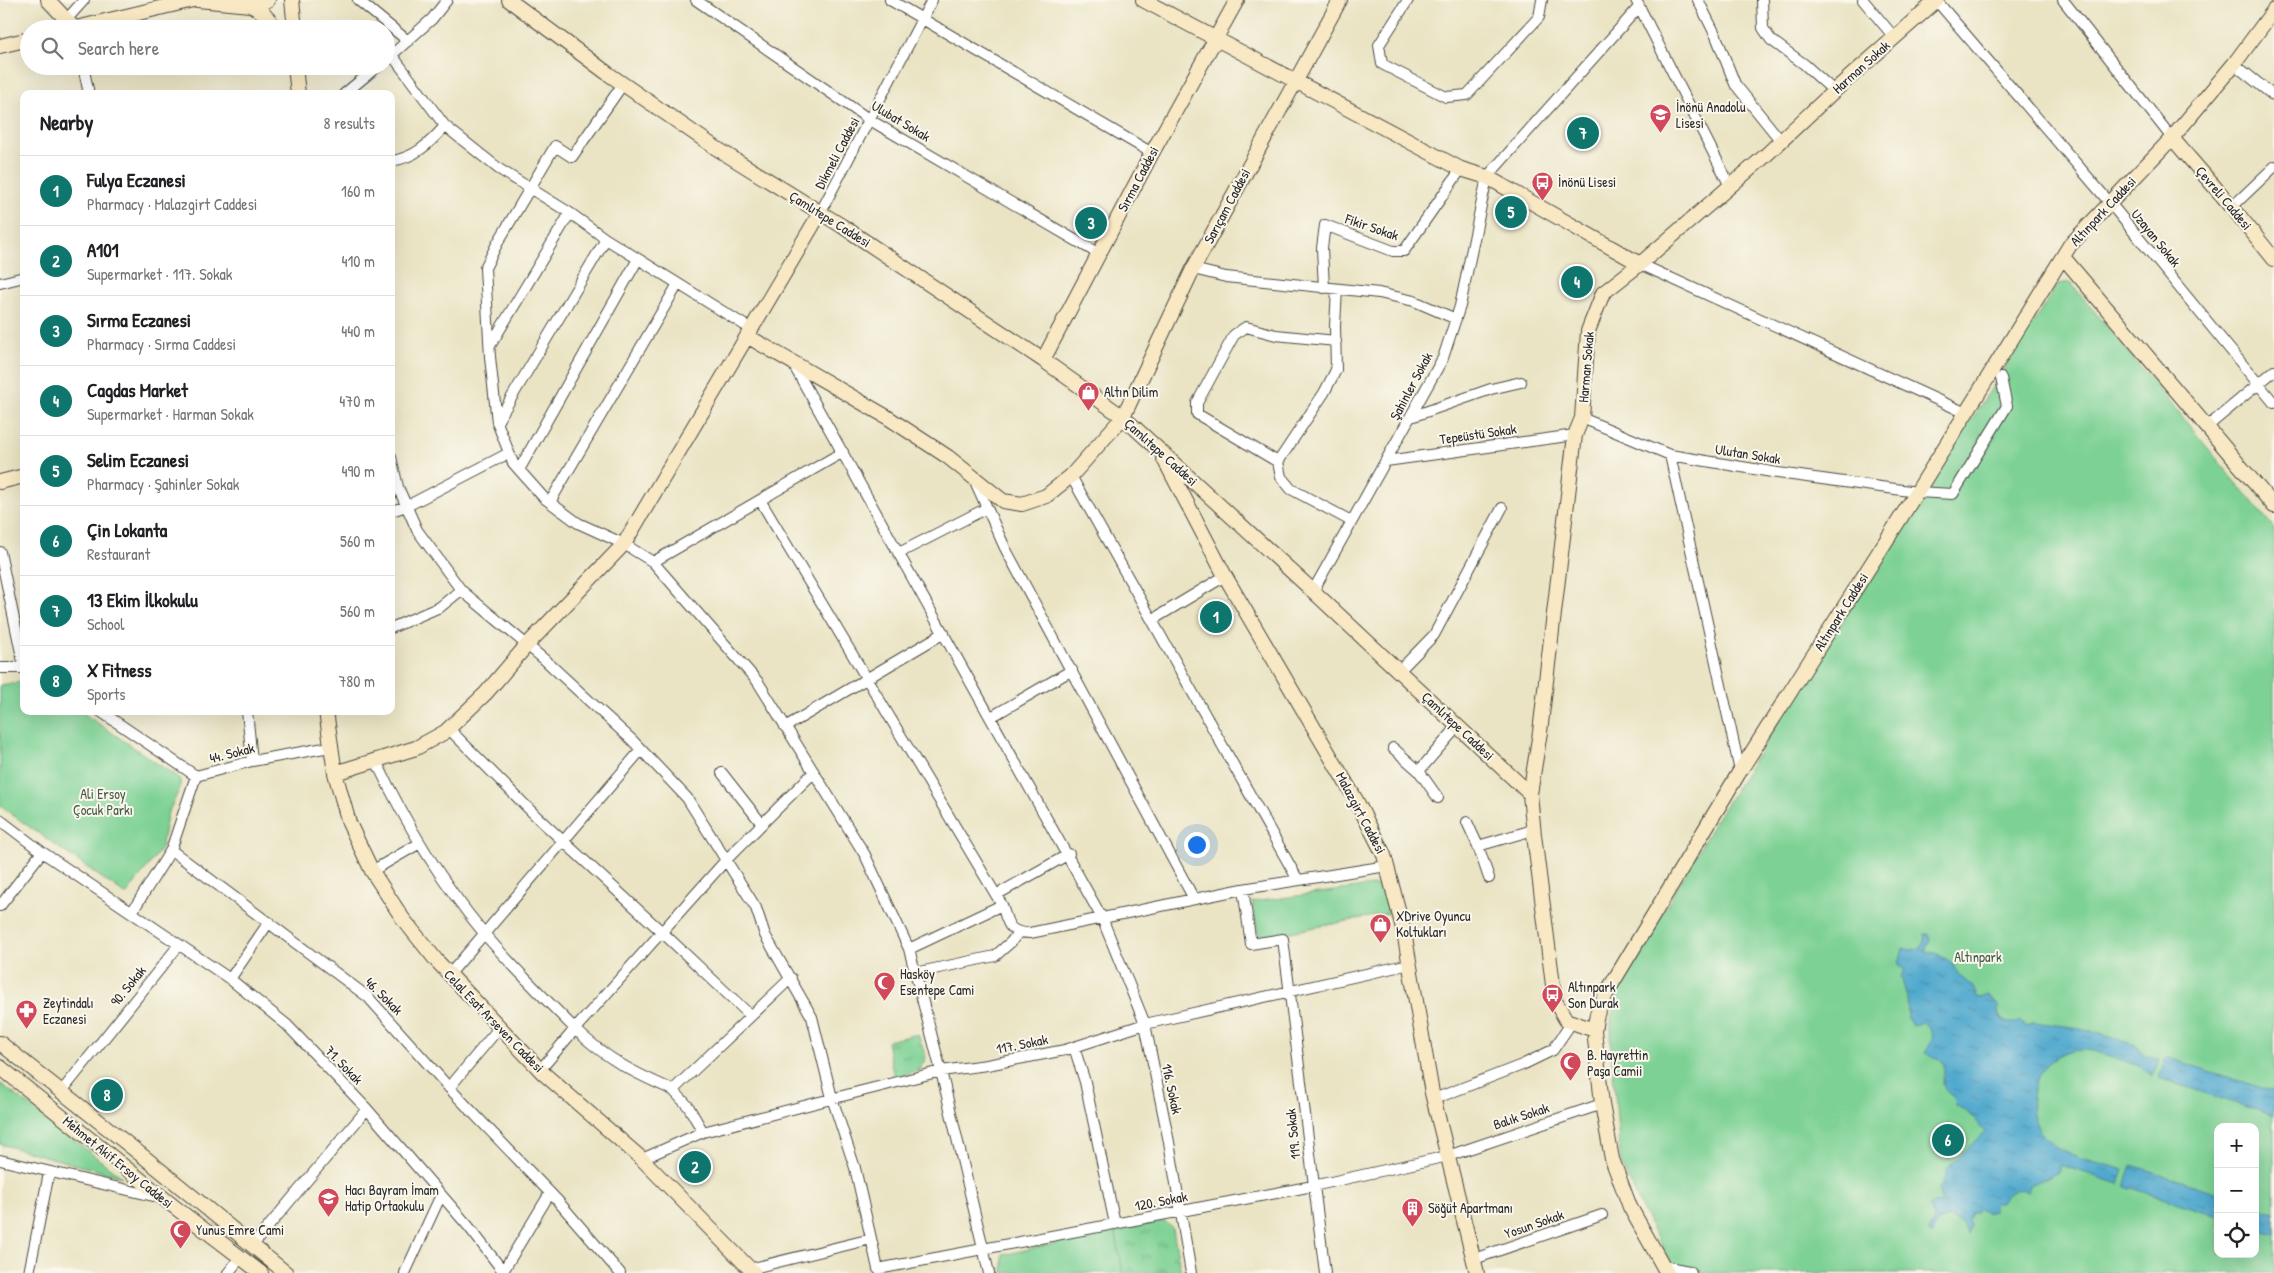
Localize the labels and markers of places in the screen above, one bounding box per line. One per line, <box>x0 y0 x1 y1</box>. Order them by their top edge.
place label: İnönü Anadolu Lisesi <box>1676 97 1746 132</box>
school or university icon: İnönü Anadolu Lisesi <box>1648 103 1672 134</box>
pin: 7 <box>1567 114 1599 152</box>
bus stop icon: İnönü Lisesi <box>1530 170 1554 201</box>
place label: İnönü Lisesi <box>1558 172 1616 191</box>
pin: 5 <box>1495 193 1527 231</box>
pin: 3 <box>1075 204 1107 242</box>
pin: 4 <box>1561 263 1593 301</box>
shop icon: Altın Dilim <box>1076 380 1100 411</box>
place label: Altın Dilim <box>1104 382 1158 401</box>
pin: 1 <box>1200 598 1232 636</box>
place label: XDrive Oyuncu Koltukları <box>1396 906 1471 941</box>
shop icon: XDrive Oyuncu Koltukları <box>1368 912 1392 943</box>
place label: Hasköy Esentepe Cami <box>900 964 974 1000</box>
mosque icon: Hasköy Esentepe Cami <box>872 970 896 1001</box>
place label: Altınpark Son Durak <box>1568 977 1619 1012</box>
bus stop icon: Altınpark Son Durak <box>1540 983 1564 1014</box>
place label: Zeytindalı Eczanesi <box>43 993 94 1028</box>
pharmacy icon: Zeytindalı Eczanesi <box>15 999 39 1030</box>
place label: B. Hayrettin Paşa Camii <box>1587 1045 1648 1080</box>
mosque icon: B. Hayrettin Paşa Camii <box>1559 1051 1583 1082</box>
pin: 8 <box>91 1076 123 1114</box>
pin: 6 <box>1932 1121 1964 1159</box>
pin: 2 <box>679 1148 711 1186</box>
place label: Hacı Bayram İmam Hatip Ortaokulu <box>345 1180 439 1216</box>
school or university icon: Hacı Bayram İmam Hatip Ortaokulu <box>317 1186 341 1217</box>
building icon: Söğüt Apartmanı <box>1400 1196 1424 1227</box>
place label: Söğüt Apartmanı <box>1428 1198 1513 1218</box>
mosque icon: Yunus Emre Cami <box>168 1218 192 1249</box>
place label: Yunus Emre Cami <box>196 1220 284 1239</box>

